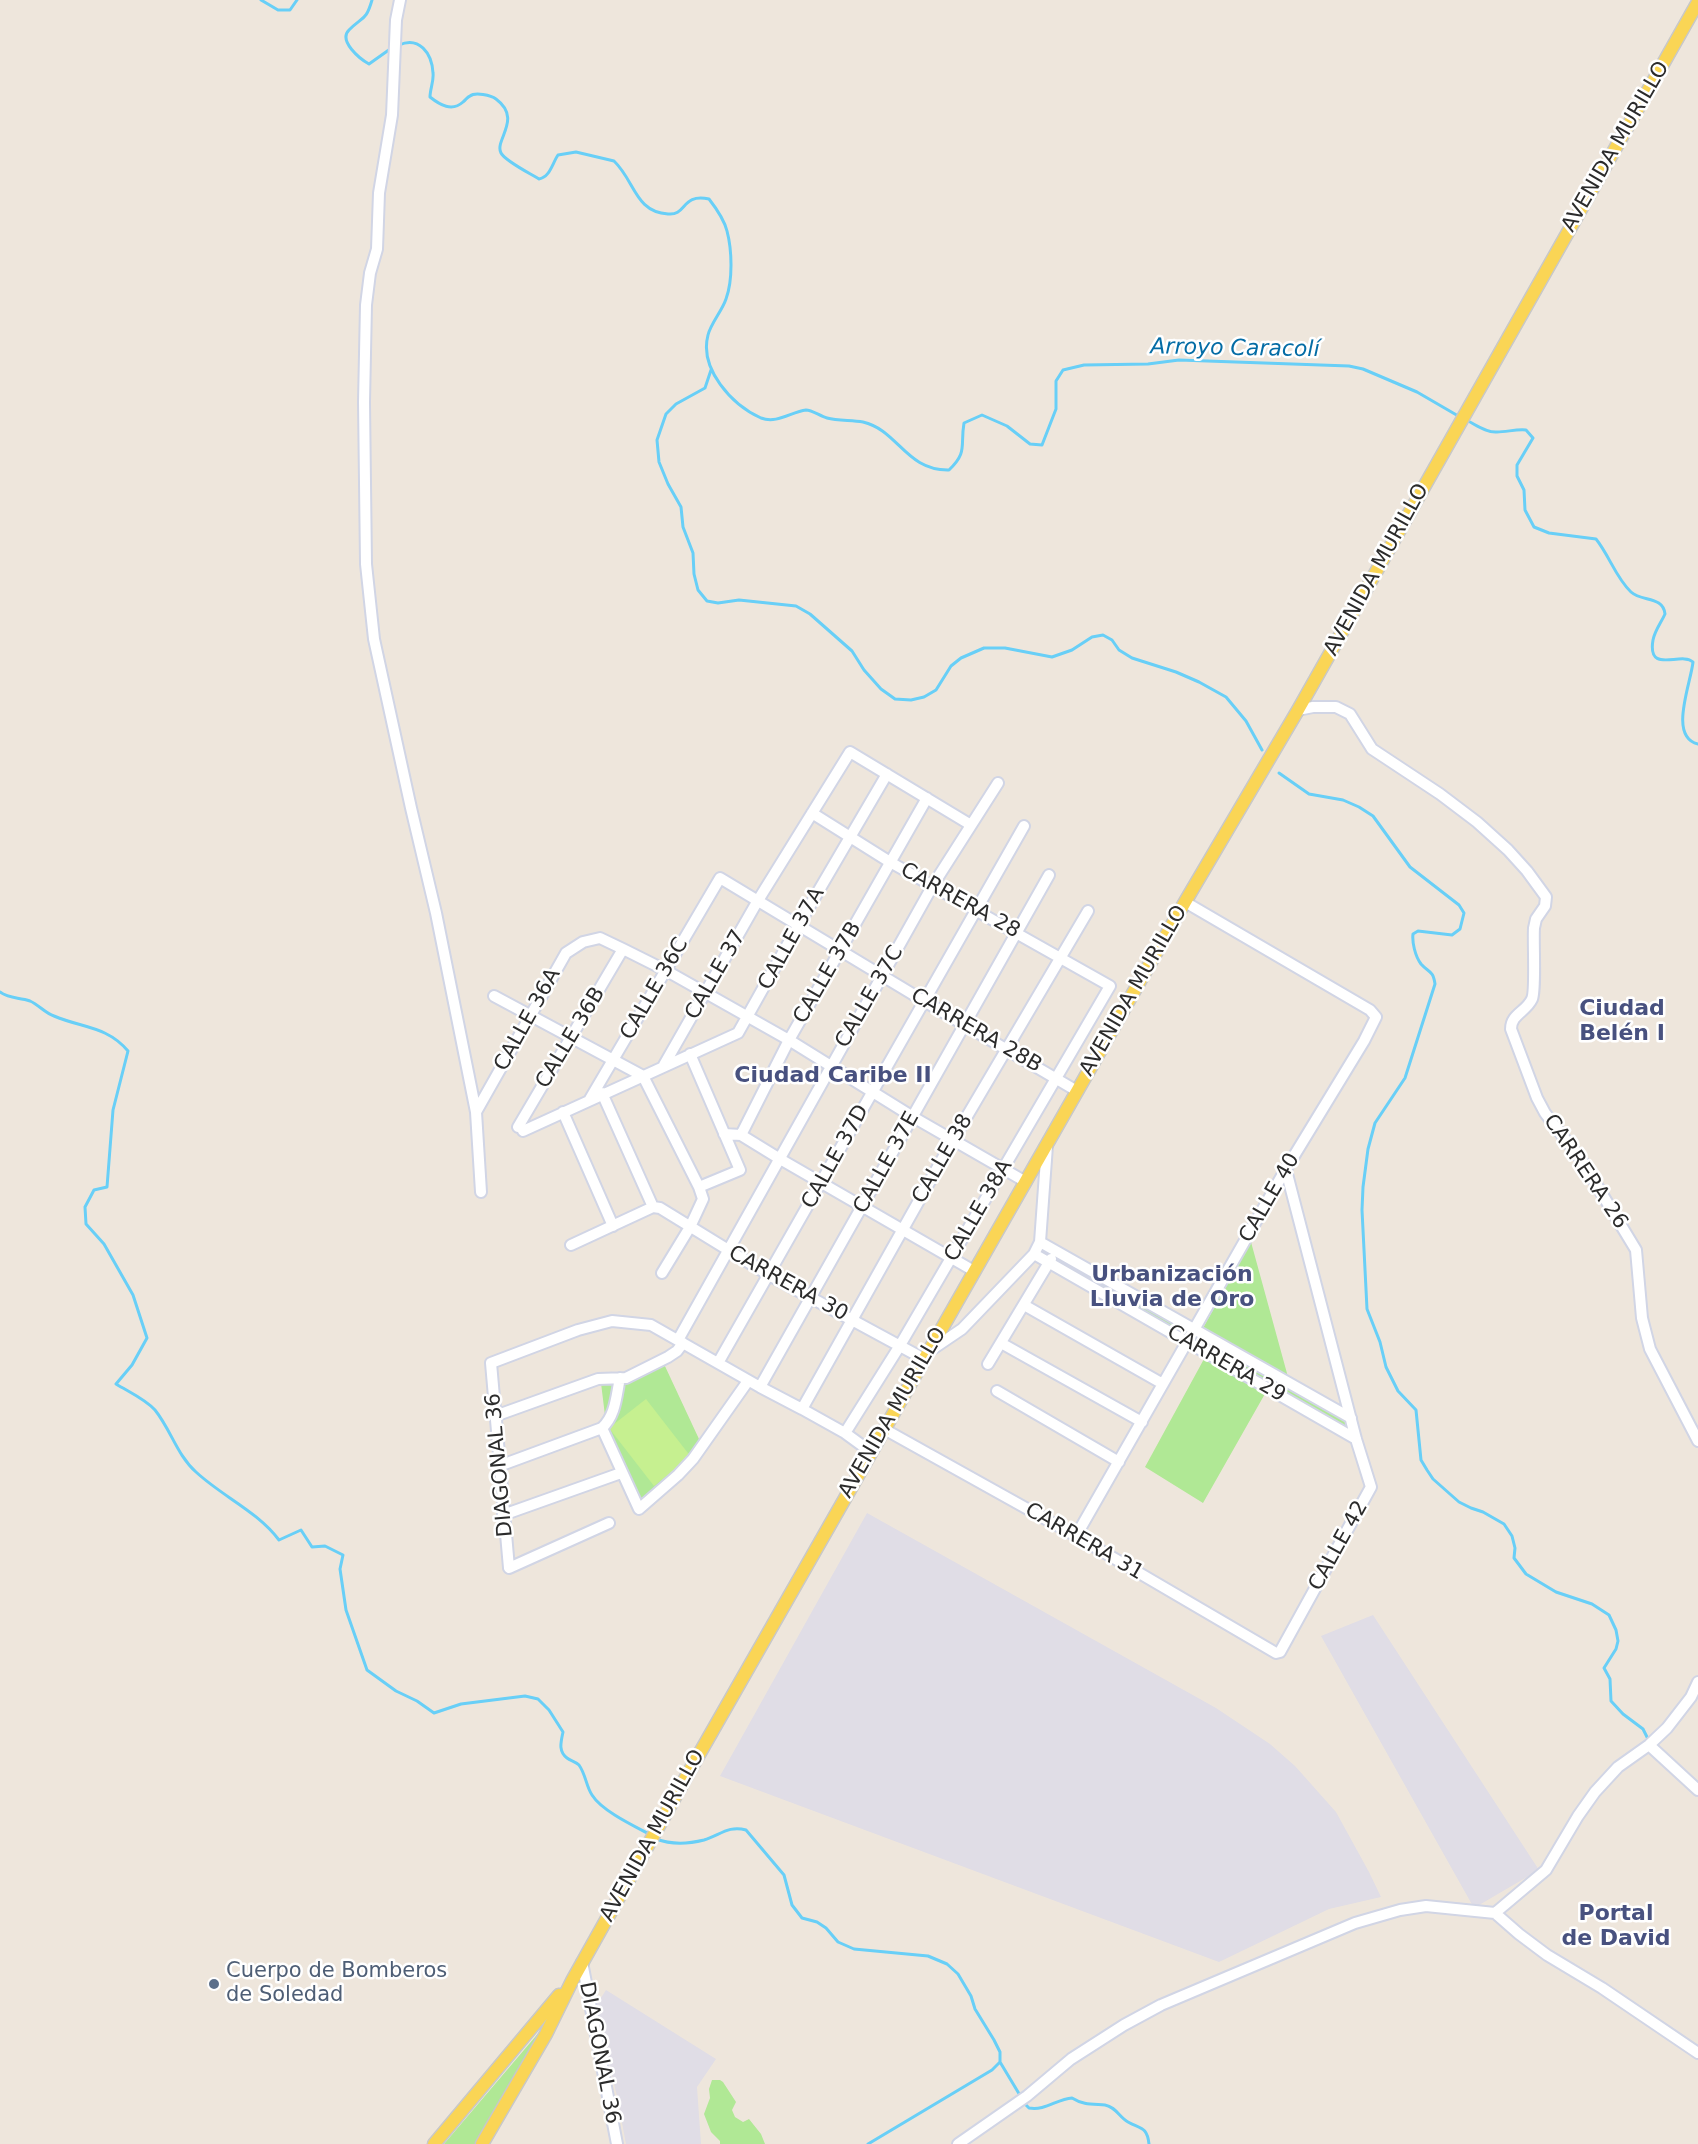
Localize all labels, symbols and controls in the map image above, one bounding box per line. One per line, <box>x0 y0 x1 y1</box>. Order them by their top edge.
street label: AVENIDA MURILLO <box>1557 57 1675 237</box>
water label: Arroyo Caracolí <box>1150 334 1320 364</box>
street label: AVENIDA MURILLO <box>1319 480 1435 660</box>
street label: CARRERA 28 <box>896 858 1024 944</box>
street label: CALLE 37A <box>753 883 831 995</box>
street label: AVENIDA MURILLO <box>1075 901 1193 1081</box>
street label: CALLE 37B <box>789 918 867 1028</box>
street label: CALLE 37 <box>680 926 752 1024</box>
street label: CALLE 36C <box>616 933 694 1045</box>
street label: CALLE 37C <box>831 941 909 1053</box>
street label: CALLE 36A <box>489 964 567 1076</box>
street label: CALLE 36B <box>531 983 611 1093</box>
street label: CARRERA 28B <box>906 983 1046 1079</box>
district label: Ciudad Belén I <box>1579 996 1665 1048</box>
district label: Ciudad Caribe II <box>734 1063 932 1089</box>
street label: CALLE 37D <box>797 1100 875 1214</box>
street label: CALLE 37E <box>849 1108 925 1218</box>
street label: CALLE 38 <box>907 1110 979 1208</box>
street label: CARRERA 26 <box>1537 1110 1633 1234</box>
street label: CALLE 40 <box>1234 1149 1306 1247</box>
street label: CALLE 38A <box>940 1156 1018 1266</box>
street label: CARRERA 30 <box>724 1241 852 1327</box>
district label: Urbanización Lluvia de Oro <box>1090 1262 1254 1314</box>
street label: CARRERA 29 <box>1162 1320 1290 1408</box>
street label: AVENIDA MURILLO <box>834 1323 952 1503</box>
street label: DIAGONAL 36 <box>481 1392 519 1538</box>
street label: CALLE 42 <box>1304 1497 1374 1595</box>
street label: CARRERA 31 <box>1020 1498 1148 1586</box>
street label: AVENIDA MURILLO <box>595 1746 711 1926</box>
district label: Portal de David <box>1561 1901 1671 1952</box>
place label: Cuerpo de Bomberos de Soledad <box>226 1959 447 2009</box>
marker: Cuerpo de Bomberos de Soledad <box>207 1977 221 1991</box>
street label: DIAGONAL 36 <box>573 1980 625 2126</box>

